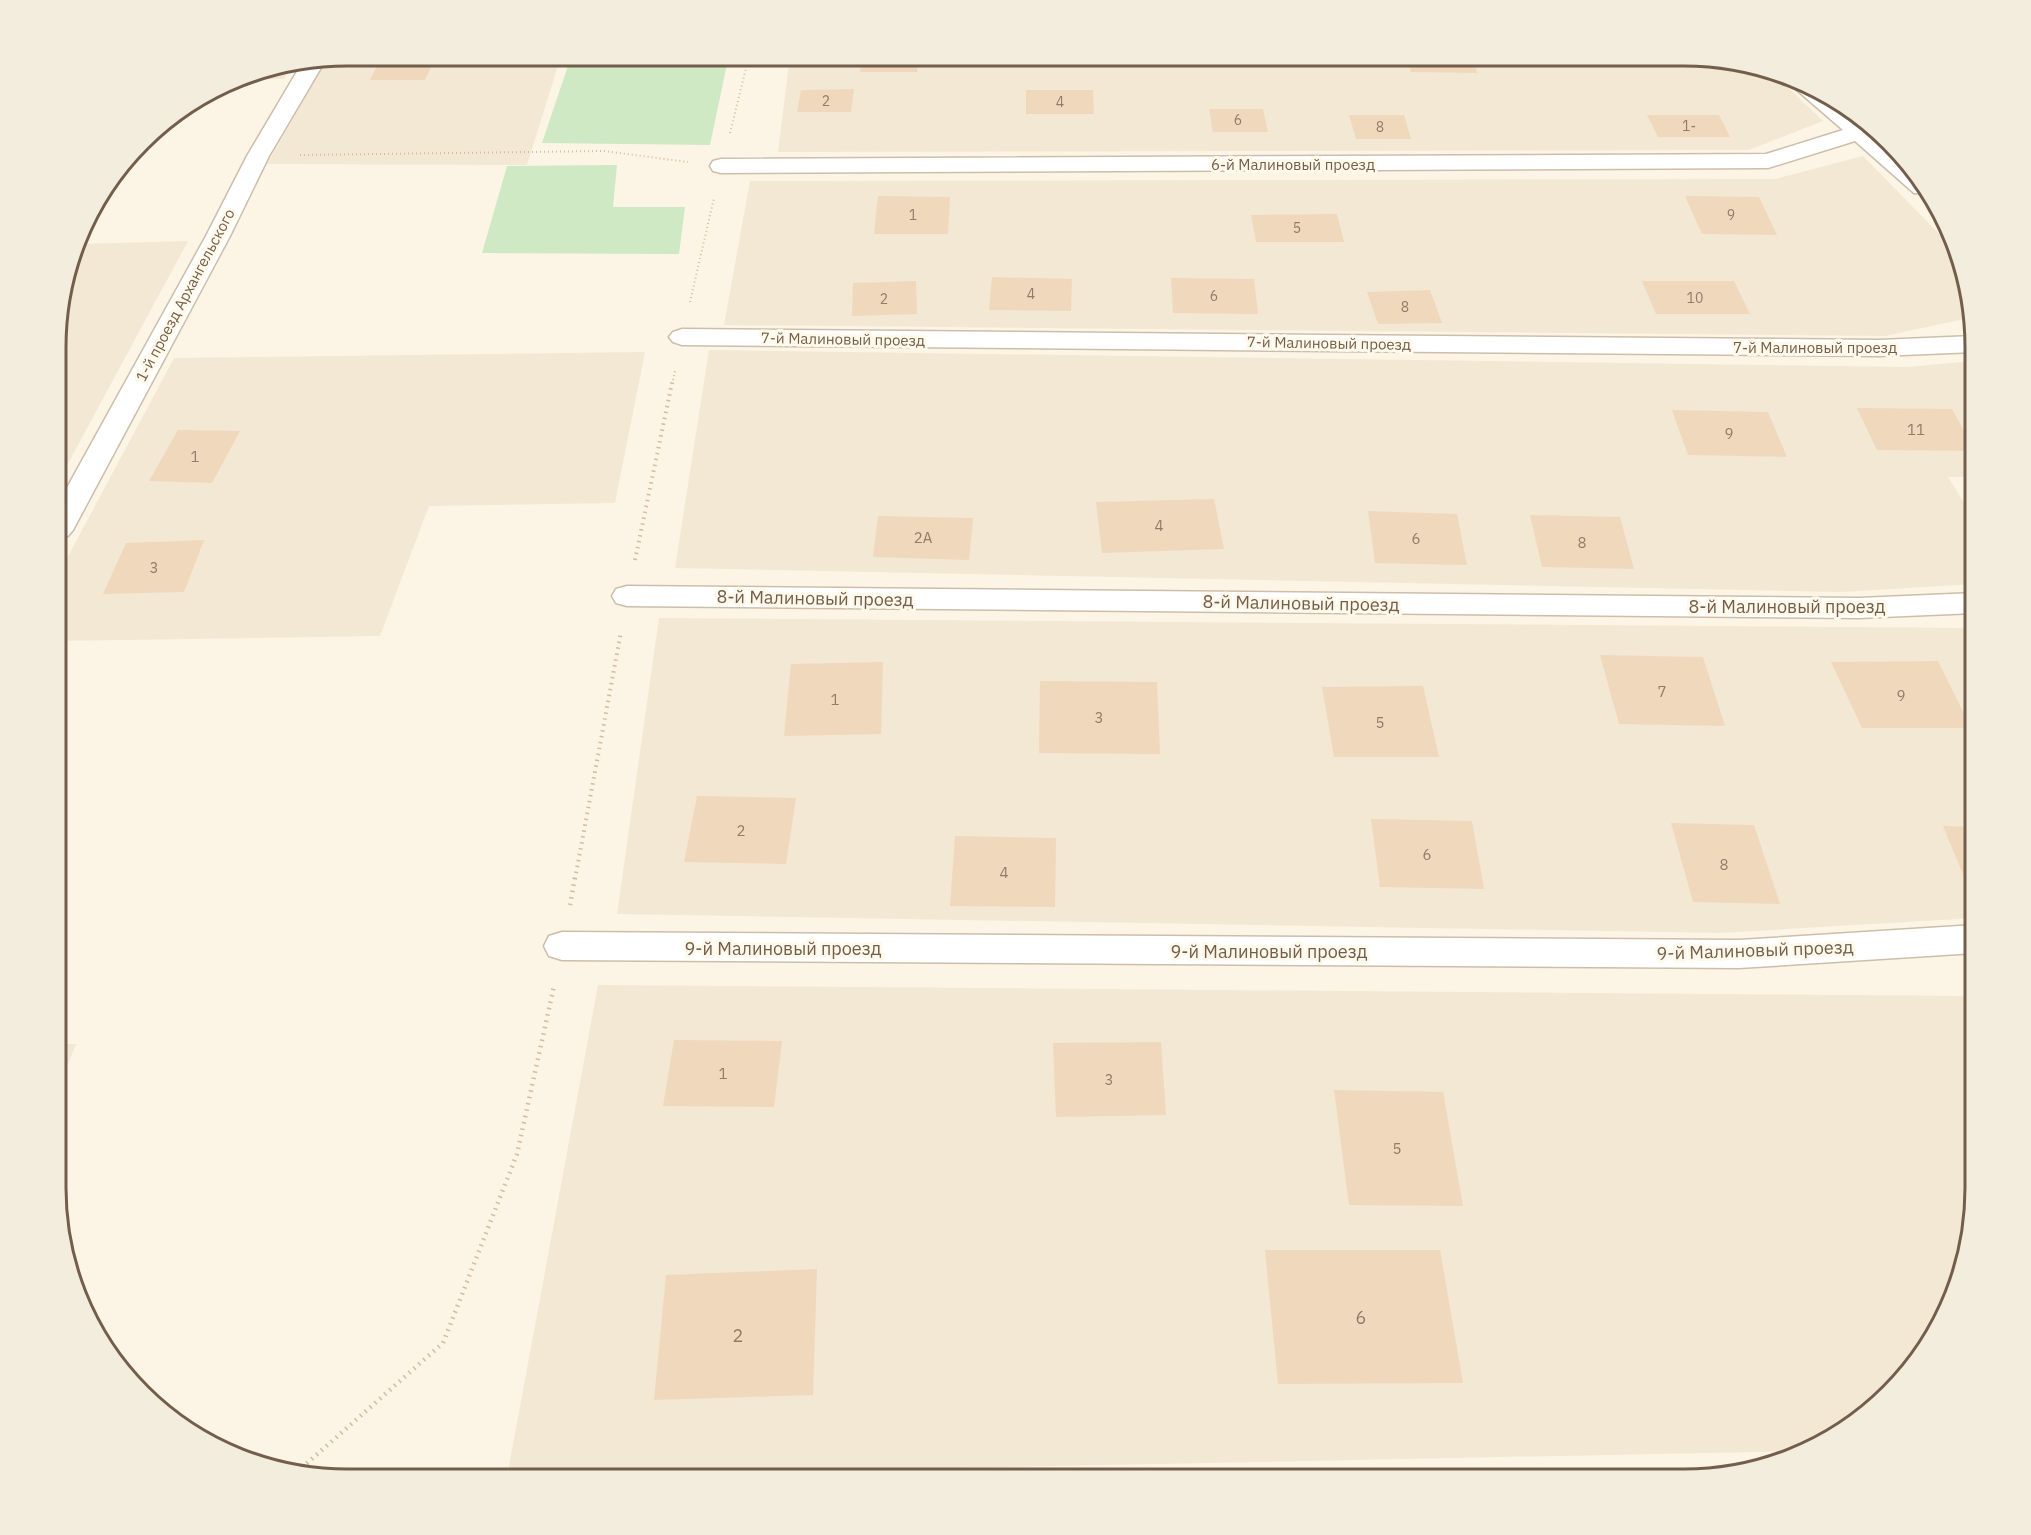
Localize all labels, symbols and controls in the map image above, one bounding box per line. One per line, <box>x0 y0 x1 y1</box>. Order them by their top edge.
house number: 2 <box>822 92 830 110</box>
house number: 4 <box>1056 93 1064 111</box>
house number: 6 <box>1234 111 1242 129</box>
house number: 1- <box>1682 117 1696 135</box>
house number: 8 <box>1376 118 1384 136</box>
street label: 6-й Малиновый проезд <box>1211 155 1375 174</box>
street label: 1-й проезд Архангельского <box>131 205 239 385</box>
house number: 1 <box>909 206 917 224</box>
house number: 9 <box>1727 206 1735 224</box>
house number: 5 <box>1293 219 1301 237</box>
house number: 4 <box>1027 285 1035 303</box>
house number: 6 <box>1210 287 1218 305</box>
house number: 10 <box>1687 289 1703 307</box>
house number: 2 <box>880 290 888 308</box>
house number: 8 <box>1401 298 1409 316</box>
street label: 7-й Малиновый проезд <box>761 328 925 350</box>
street label: 7-й Малиновый проезд <box>1247 332 1411 354</box>
street label: 7-й Малиновый проезд <box>1733 338 1897 357</box>
house number: 11 <box>1907 420 1925 439</box>
house number: 9 <box>1724 424 1734 443</box>
house number: 1 <box>190 447 200 466</box>
house number: 4 <box>1154 516 1164 535</box>
house number: 2А <box>914 528 933 547</box>
house number: 6 <box>1411 529 1421 548</box>
house number: 8 <box>1577 533 1587 552</box>
house number: 3 <box>149 558 159 577</box>
street label: 8-й Малиновый проезд <box>716 585 914 611</box>
street label: 8-й Малиновый проезд <box>1202 590 1400 616</box>
street label: 8-й Малиновый проезд <box>1688 595 1886 618</box>
house number: 7 <box>1657 682 1667 701</box>
house number: 9 <box>1896 686 1906 705</box>
house number: 1 <box>830 690 840 709</box>
house number: 3 <box>1094 708 1104 727</box>
house number: 5 <box>1375 713 1385 732</box>
house number: 2 <box>736 821 746 840</box>
house number: 6 <box>1422 845 1432 864</box>
house number: 8 <box>1719 855 1729 874</box>
house number: 4 <box>999 863 1009 882</box>
street label: 9-й Малиновый проезд <box>1656 935 1854 965</box>
street label: 9-й Малиновый проезд <box>684 937 882 960</box>
street label: 9-й Малиновый проезд <box>1170 940 1368 963</box>
house number: 1 <box>718 1064 728 1083</box>
house number: 3 <box>1104 1070 1114 1089</box>
house number: 5 <box>1392 1139 1402 1158</box>
house number: 6 <box>1356 1306 1366 1329</box>
house number: 2 <box>733 1324 743 1347</box>

